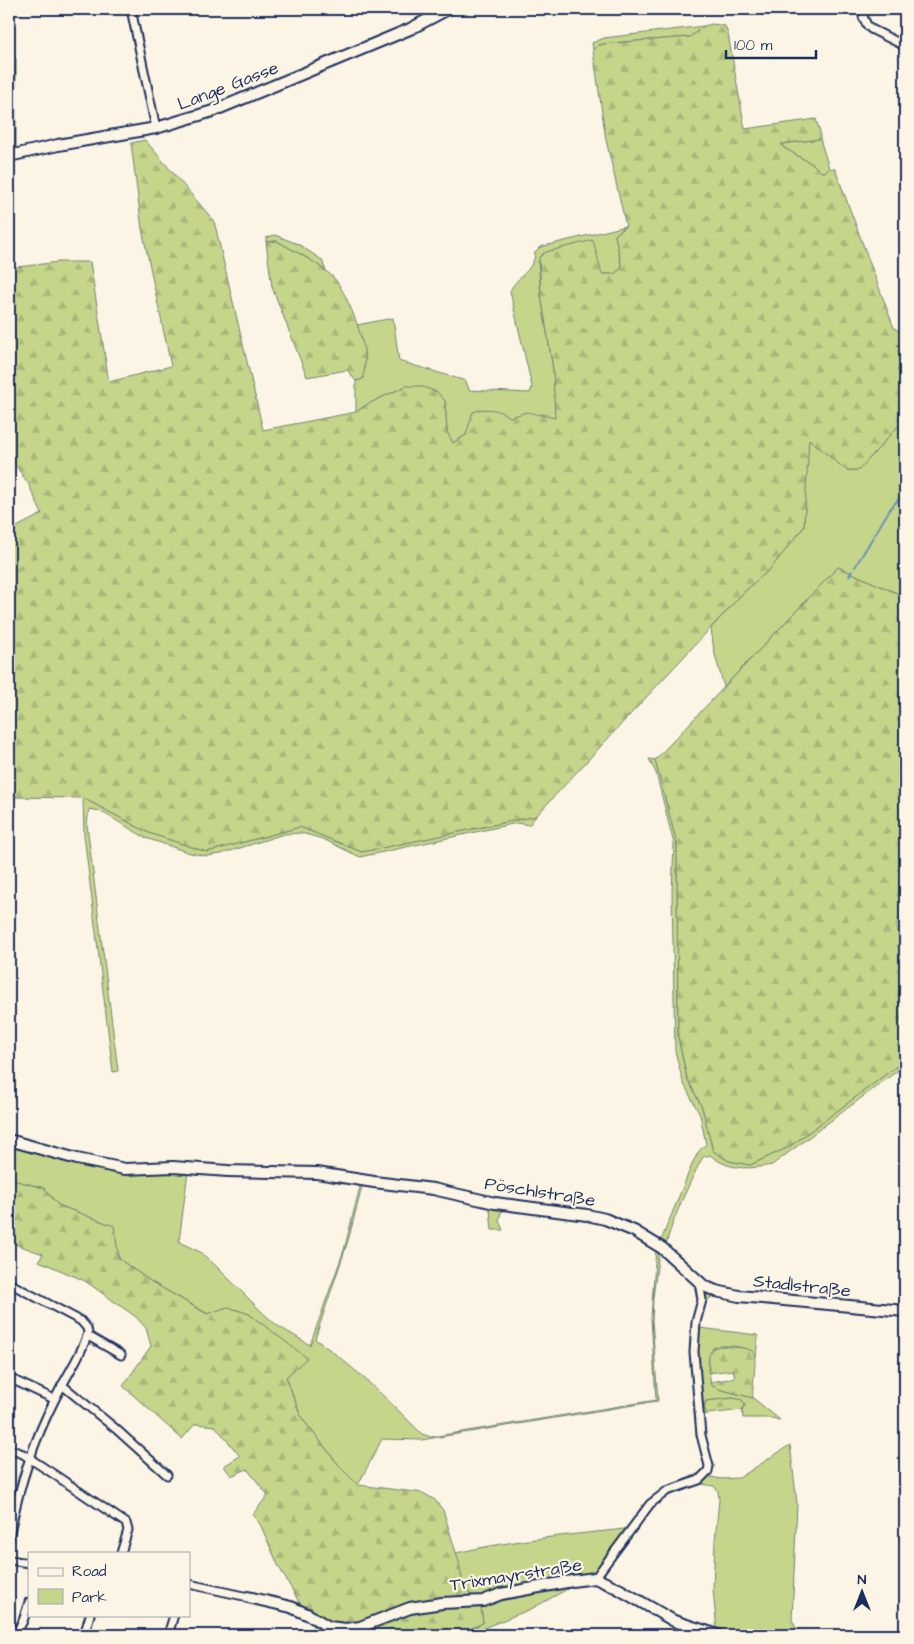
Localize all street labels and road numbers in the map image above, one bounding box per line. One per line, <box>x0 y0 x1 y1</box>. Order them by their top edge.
street label: Lange Gasse <box>174 55 283 118</box>
street label: Pöschlstraße <box>483 1171 597 1213</box>
street label: Stadlstraße <box>752 1268 852 1304</box>
street label: Trixmayrstraße <box>448 1552 584 1599</box>

